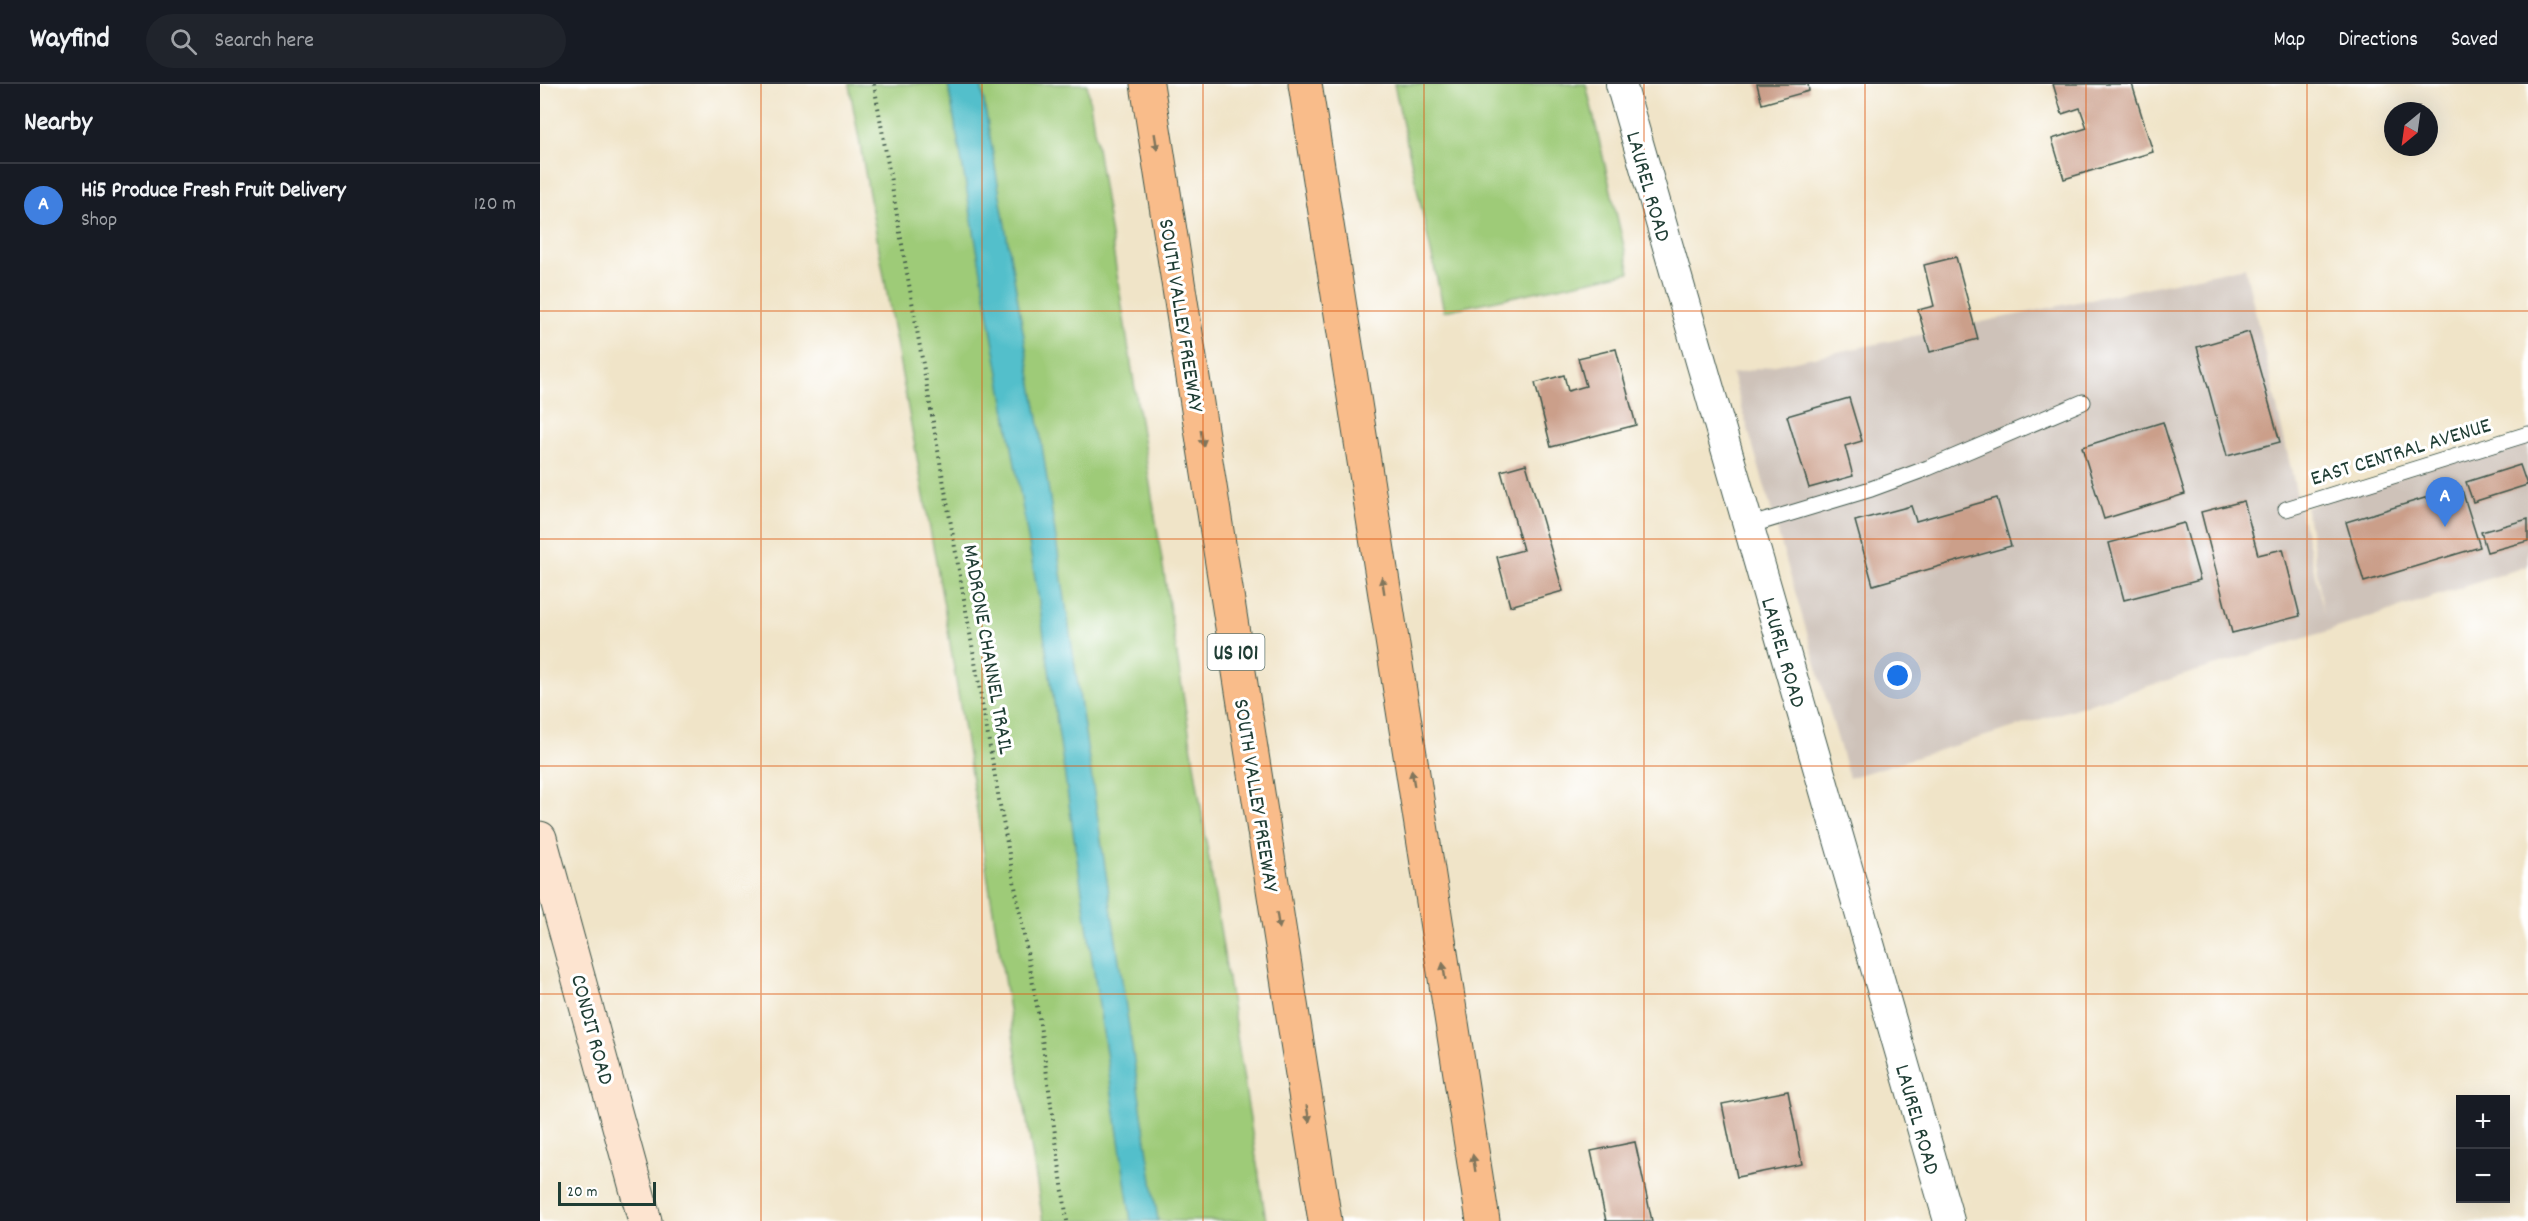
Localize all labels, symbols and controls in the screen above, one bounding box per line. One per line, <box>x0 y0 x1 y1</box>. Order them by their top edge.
search box <box>146 14 566 68</box>
text: Wayfind <box>30 21 110 61</box>
icon: search <box>167 25 200 58</box>
text: Search here <box>215 26 314 57</box>
text: Map <box>2274 26 2305 56</box>
text: Directions <box>2338 26 2418 56</box>
text: Saved <box>2451 26 2498 56</box>
north arrow <box>2384 102 2438 156</box>
text: Nearby <box>24 105 92 142</box>
street label: LAUREL ROAD <box>1616 128 1677 246</box>
one-way arrow <box>1152 132 1161 151</box>
text: Hi5 Produce Fresh Fruit Delivery <box>81 176 346 207</box>
text: A <box>38 191 49 219</box>
text: 120 m <box>474 191 516 219</box>
text: Shop <box>81 207 117 235</box>
street label: SOUTH VALLEY FREEWAY <box>1149 217 1210 415</box>
street label: EAST CENTRAL AVENUE <box>2307 411 2495 495</box>
one-way arrow <box>1198 429 1207 448</box>
pin: A <box>2426 478 2464 527</box>
street label: MADRONE CHANNEL TRAIL <box>953 542 1020 757</box>
one-way arrow <box>1379 576 1388 595</box>
street label: LAUREL ROAD <box>1751 594 1812 712</box>
road number: US 101 <box>1208 634 1264 670</box>
your location <box>1883 661 1912 690</box>
street label: SOUTH VALLEY FREEWAY <box>1224 697 1285 895</box>
one-way arrow <box>1409 768 1418 787</box>
one-way arrow <box>1273 912 1282 931</box>
one-way arrow <box>1439 961 1448 980</box>
street label: CONDIT ROAD <box>561 971 620 1089</box>
street label: LAUREL ROAD <box>1885 1061 1946 1179</box>
map controls <box>2456 1095 2510 1203</box>
button: + <box>2456 1095 2510 1149</box>
one-way arrow <box>1304 1105 1313 1124</box>
button: − <box>2456 1149 2510 1203</box>
one-way arrow <box>1469 1154 1478 1173</box>
scale bar <box>558 1179 656 1206</box>
text: 20 m <box>567 1181 597 1204</box>

